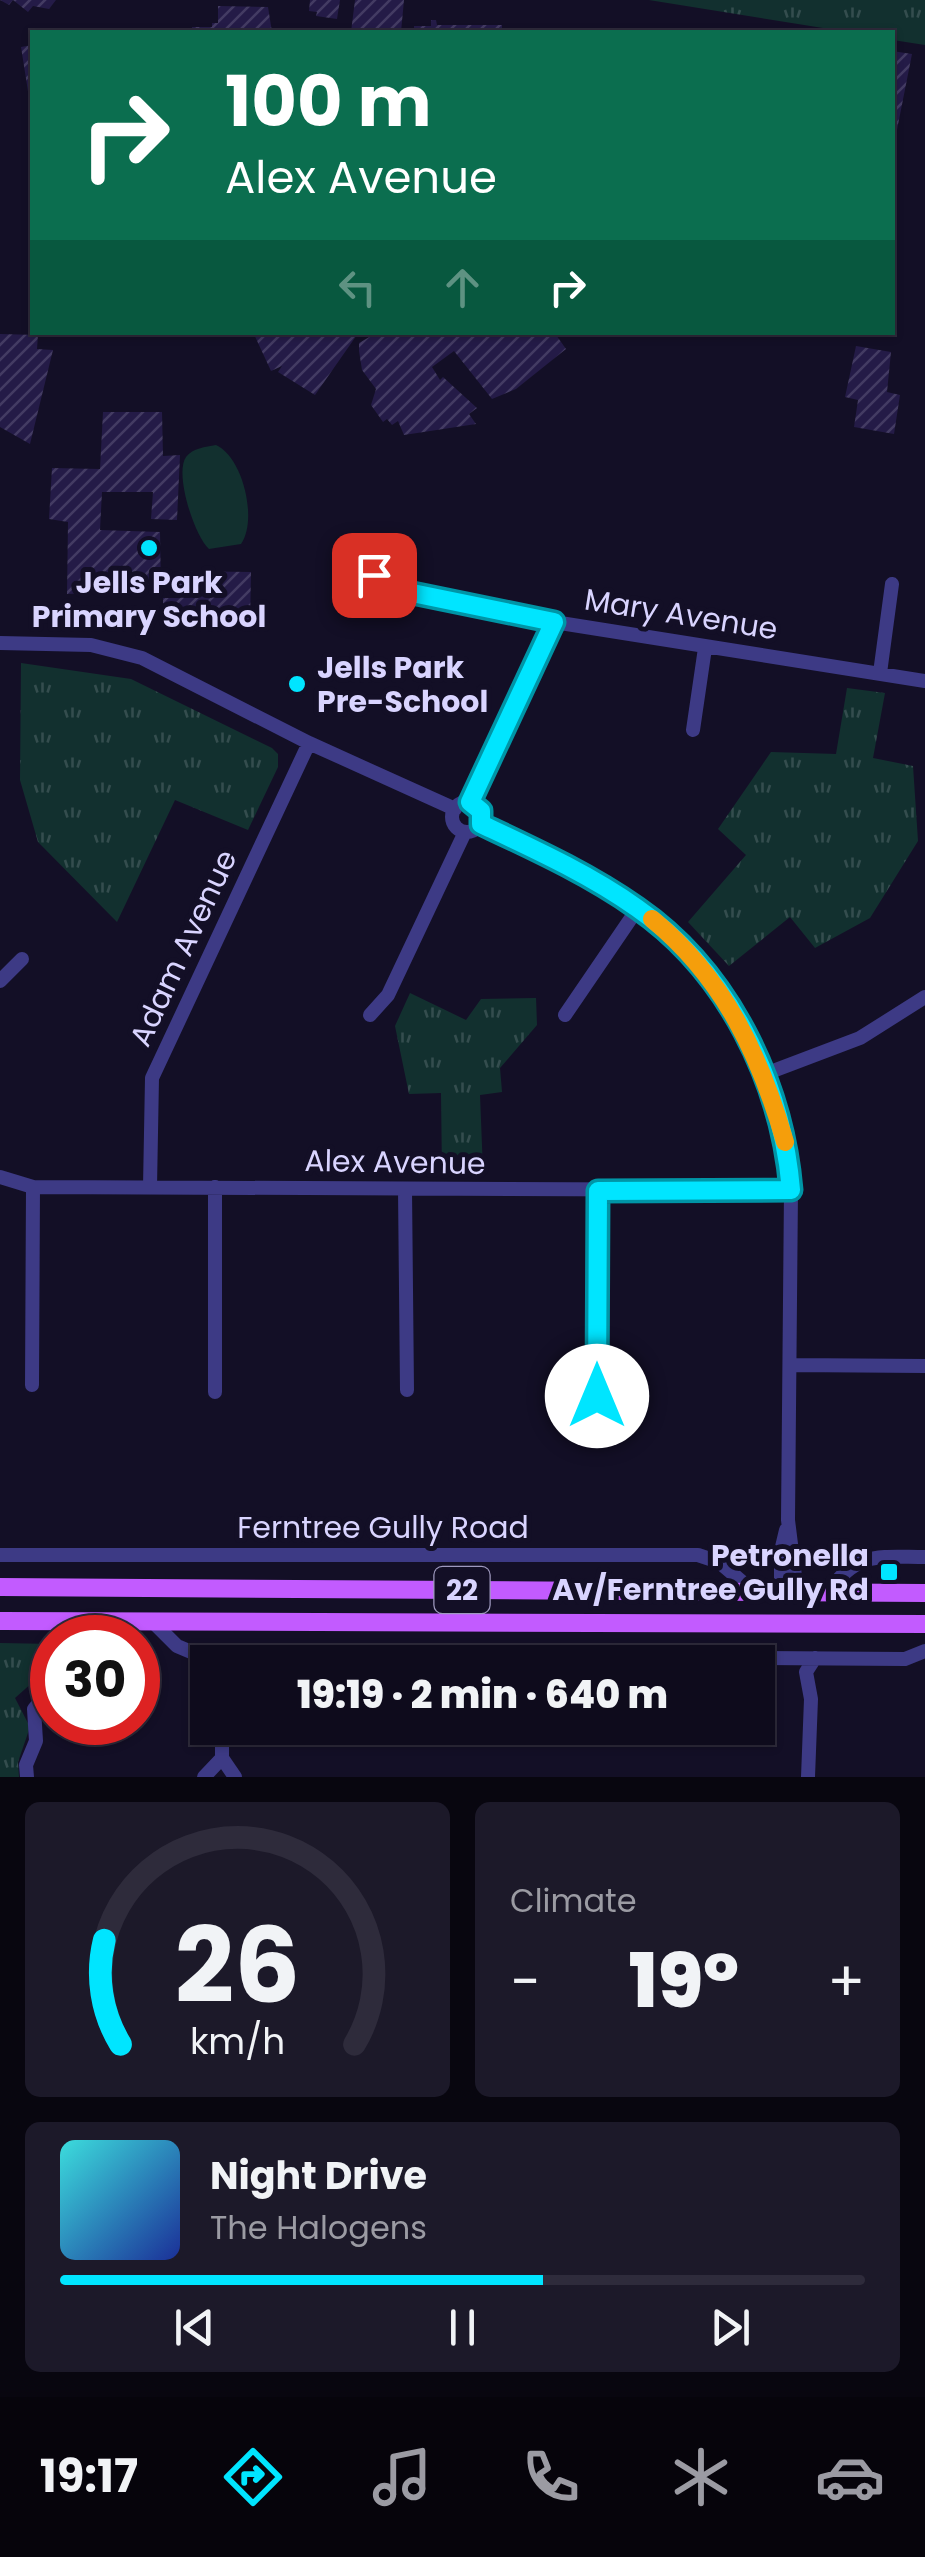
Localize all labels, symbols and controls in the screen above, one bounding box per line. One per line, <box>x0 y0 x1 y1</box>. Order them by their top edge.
text: 100 m <box>225 52 432 151</box>
icon: right <box>60 70 190 200</box>
text: Alex Avenue <box>225 146 497 209</box>
icon: left <box>330 260 385 315</box>
icon: ahead <box>435 260 490 315</box>
icon: right <box>540 260 595 315</box>
pin <box>332 533 417 618</box>
marker: Jells Park Primary School <box>138 537 160 559</box>
icon: arrive <box>347 548 402 603</box>
place label: Jells Park Primary School <box>32 561 266 638</box>
street label: Mary Avenue <box>581 578 781 650</box>
place label: Jells Park Pre-School <box>317 646 488 723</box>
marker: Jells Park Pre-School <box>286 673 308 695</box>
street label: Adam Avenue <box>119 843 247 1053</box>
street label: Alex Avenue <box>304 1139 486 1185</box>
position arrow <box>545 1344 649 1448</box>
street label: Ferntree Gully Road <box>237 1506 529 1549</box>
place label: Petronella Av/Ferntree Gully Rd <box>552 1534 869 1611</box>
marker: Petronella Av/Ferntree Gully Rd <box>878 1561 900 1583</box>
road number: 22 <box>434 1567 490 1613</box>
speed limit sign: 30 <box>30 1615 160 1745</box>
text: 19:19 · 2 min · 640 m <box>297 1668 668 1721</box>
text: Climate <box>510 1878 637 1923</box>
text: 26 <box>175 1893 300 2038</box>
text: 19° <box>629 1928 739 2033</box>
text: − <box>510 1943 540 2020</box>
text: + <box>827 1943 865 2020</box>
text: km/h <box>190 2016 285 2067</box>
text: Night Drive <box>210 2149 427 2202</box>
text: The Halogens <box>210 2205 427 2250</box>
icon: previous <box>167 2300 222 2355</box>
icon: pause <box>435 2300 490 2355</box>
icon: next <box>703 2300 758 2355</box>
icon: directions <box>218 2442 288 2512</box>
icon: music <box>367 2442 437 2512</box>
icon: phone <box>516 2442 586 2512</box>
icon: climate <box>666 2442 736 2512</box>
icon: car <box>815 2442 885 2512</box>
text: 19:17 <box>40 2445 138 2508</box>

